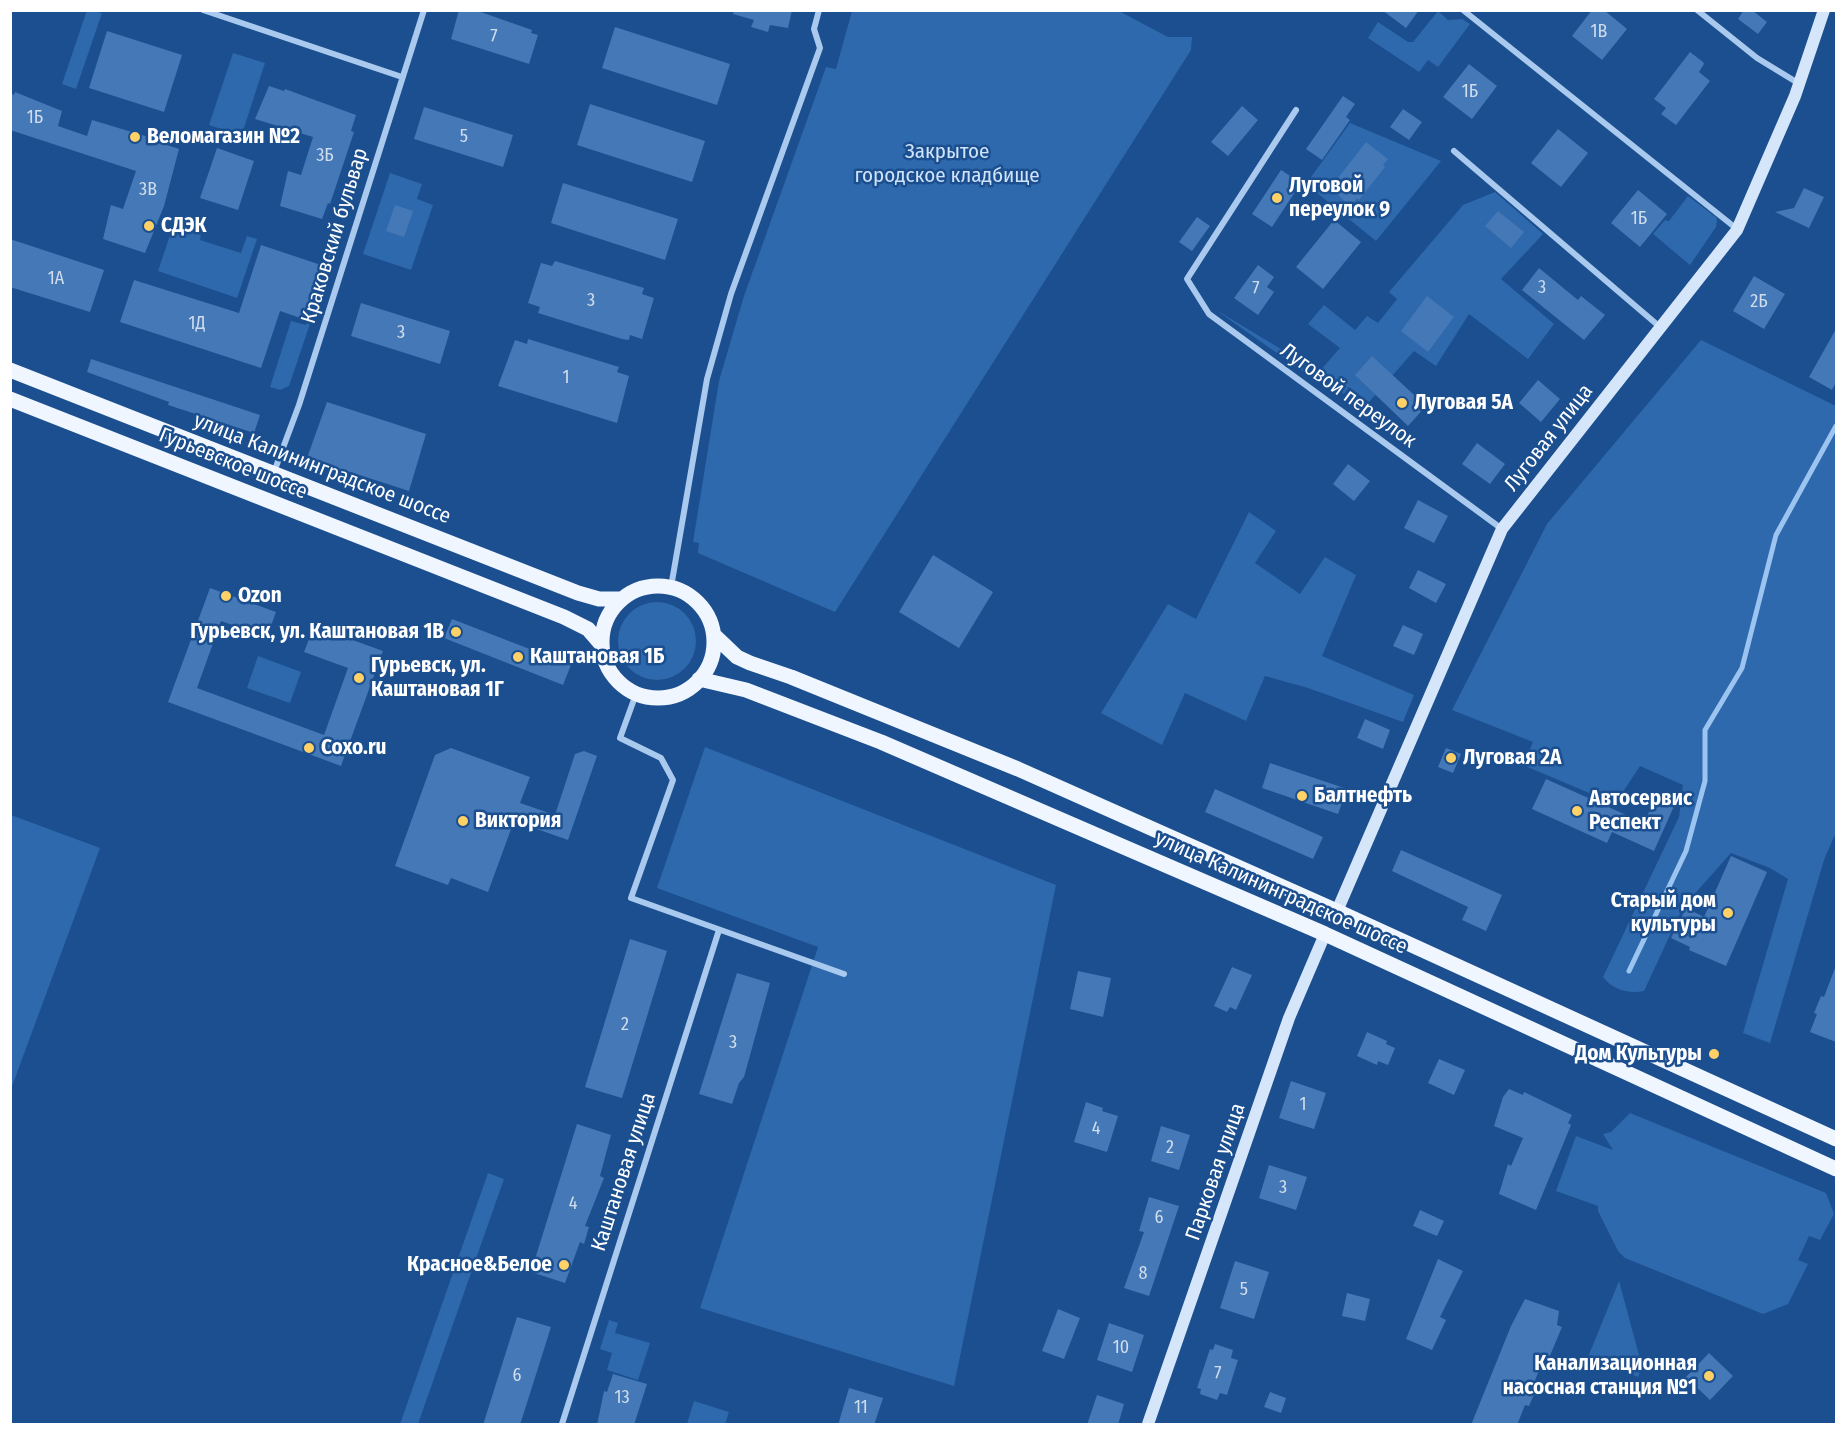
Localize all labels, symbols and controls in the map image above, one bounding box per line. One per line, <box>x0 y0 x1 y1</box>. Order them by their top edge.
house number: 1В <box>1591 21 1607 43</box>
house number: 7 <box>490 26 498 48</box>
house number: 1Б <box>1462 81 1478 103</box>
house number: 1Б <box>27 107 43 129</box>
place label: Веломагазин №2 <box>147 124 300 150</box>
house number: 5 <box>460 126 468 148</box>
marker: Веломагазин №2 <box>128 130 142 144</box>
park label: Закрытое городское кладбище <box>854 139 1040 189</box>
street label: Краковский бульвар <box>296 145 374 327</box>
house number: 3Б <box>316 145 334 167</box>
place label: Луговой переулок 9 <box>1289 173 1390 223</box>
house number: 3В <box>139 179 157 201</box>
marker: Луговой переулок 9 <box>1270 191 1284 205</box>
house number: 1Б <box>1631 208 1647 230</box>
place label: СДЭК <box>161 213 207 239</box>
marker: СДЭК <box>142 219 156 233</box>
house number: 1А <box>48 268 64 290</box>
house number: 3 <box>1538 277 1546 299</box>
house number: 7 <box>1252 278 1260 300</box>
house number: 3 <box>587 290 595 312</box>
house number: 2Б <box>1750 291 1768 313</box>
house number: 1Д <box>188 313 206 335</box>
house number: 3 <box>397 322 405 344</box>
street label: Луговой переулок <box>1275 338 1421 454</box>
house number: 1 <box>562 367 570 389</box>
street label: Луговая улица <box>1499 379 1599 497</box>
place label: Луговая 5А <box>1414 390 1513 416</box>
marker: Луговая 5А <box>1395 396 1409 410</box>
street label: улица Калининградское шоссе <box>190 408 454 530</box>
street label: Гурьевское шоссе <box>155 423 311 505</box>
place label: Ozon <box>238 583 282 609</box>
marker: Ozon <box>219 589 233 603</box>
place label: Гурьевск, ул. Каштановая 1В <box>190 619 444 645</box>
marker: Гурьевск, ул. Каштановая 1В <box>449 625 463 639</box>
place label: Каштановая 1Б <box>530 644 664 670</box>
marker: Каштановая 1Б <box>511 650 525 664</box>
place label: Гурьевск, ул. Каштановая 1Г <box>371 653 504 703</box>
marker: Гурьевск, ул. Каштановая 1Г <box>352 671 366 685</box>
place label: Coxo.ru <box>321 735 386 761</box>
marker: Coxo.ru <box>302 741 316 755</box>
place label: Луговая 2А <box>1463 745 1561 771</box>
marker: Луговая 2А <box>1444 751 1458 765</box>
place label: Балтнефть <box>1314 783 1412 809</box>
place label: Автосервис Респект <box>1589 786 1692 836</box>
marker: Балтнефть <box>1295 789 1309 803</box>
marker: Автосервис Респект <box>1570 804 1584 818</box>
place label: Виктория <box>475 808 561 834</box>
marker: Виктория <box>456 814 470 828</box>
street label: улица Калининградское шоссе <box>1151 826 1411 960</box>
place label: Старый дом культуры <box>1611 888 1716 938</box>
marker: Старый дом культуры <box>1721 906 1735 920</box>
house number: 2 <box>621 1014 629 1036</box>
house number: 3 <box>729 1032 737 1054</box>
place label: Дом Культуры <box>1575 1041 1702 1067</box>
marker: Дом Культуры <box>1707 1047 1721 1061</box>
street label: Каштановая улица <box>586 1090 662 1254</box>
house number: 1 <box>1299 1094 1307 1116</box>
street label: Парковая улица <box>1181 1100 1251 1244</box>
house number: 4 <box>1092 1118 1100 1140</box>
house number: 2 <box>1166 1137 1174 1159</box>
house number: 3 <box>1279 1177 1287 1199</box>
house number: 4 <box>569 1193 577 1215</box>
house number: 6 <box>1155 1207 1163 1229</box>
place label: Красное&Белое <box>407 1252 552 1278</box>
marker: Красное&Белое <box>557 1258 571 1272</box>
house number: 8 <box>1139 1263 1147 1285</box>
house number: 5 <box>1240 1279 1248 1301</box>
house number: 10 <box>1113 1337 1129 1359</box>
place label: Канализационная насосная станция №1 <box>1503 1351 1697 1401</box>
house number: 7 <box>1214 1363 1222 1385</box>
house number: 6 <box>513 1365 521 1387</box>
marker: Канализационная насосная станция №1 <box>1702 1369 1716 1383</box>
house number: 13 <box>614 1387 630 1409</box>
house number: 11 <box>854 1397 868 1419</box>

